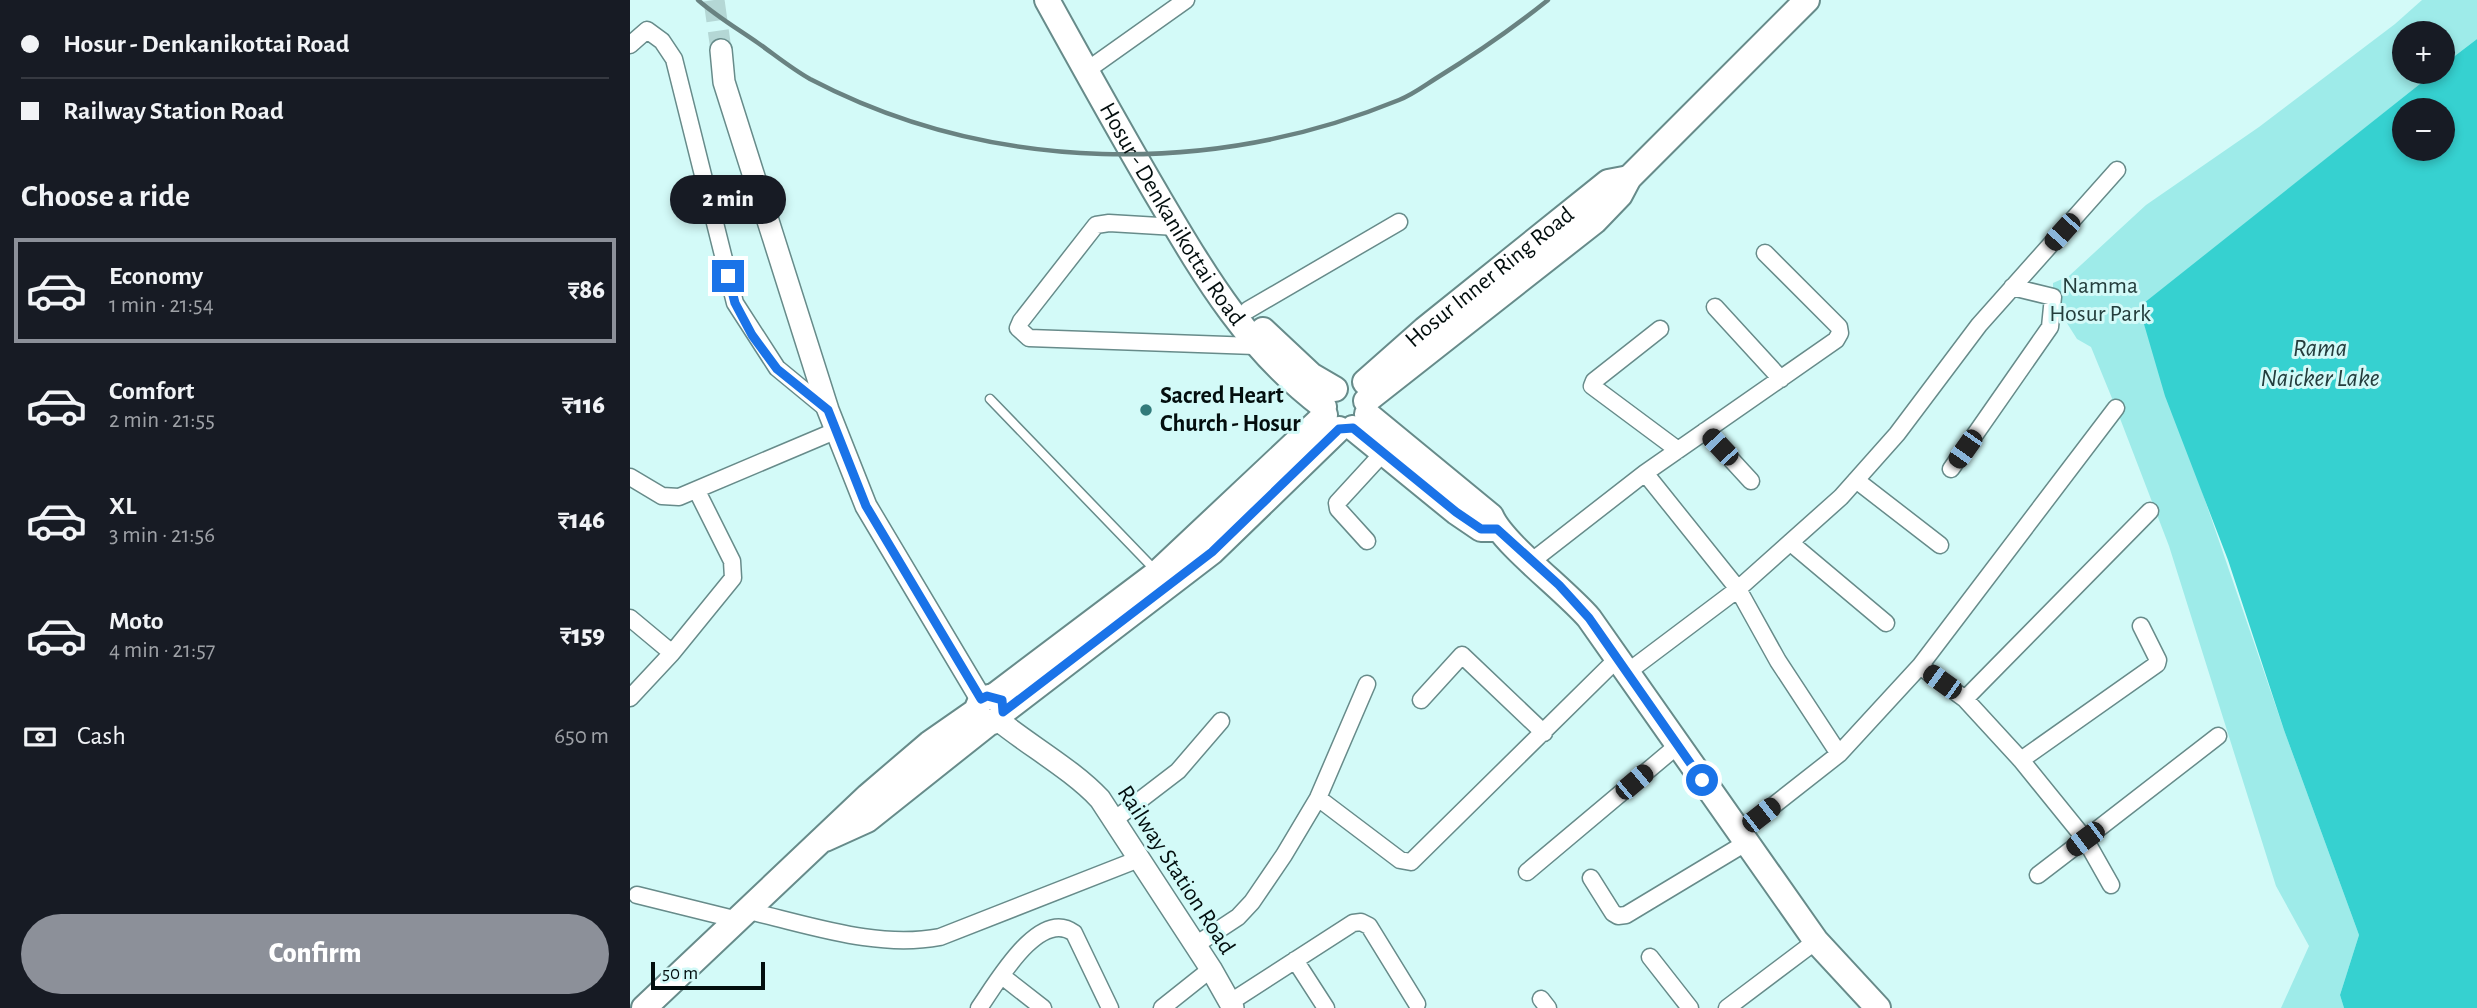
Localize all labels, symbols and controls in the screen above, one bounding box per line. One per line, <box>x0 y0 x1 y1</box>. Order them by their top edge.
map controls <box>2392 21 2455 161</box>
button: + <box>2392 21 2455 84</box>
text: Hosur - Denkanikottai Road <box>63 31 350 57</box>
text: Railway Station Road <box>63 98 284 124</box>
button: − <box>2392 98 2455 161</box>
street label: Hosur - Denkanikottai Road <box>1095 99 1249 330</box>
callout: 2 min <box>670 174 786 224</box>
text: Choose a ride <box>21 180 190 212</box>
text: 2 min <box>702 188 754 211</box>
street label: Hosur Inner Ring Road <box>1401 202 1579 352</box>
car <box>2041 209 2084 255</box>
icon: car <box>25 259 88 322</box>
route end <box>712 260 744 292</box>
text: Economy <box>109 263 203 289</box>
park label: Namma Hosur Park <box>2049 274 2151 326</box>
text: ₹86 <box>568 277 605 303</box>
text: 1 min · 21:54 <box>109 294 214 317</box>
water label: Rama Naicker Lake <box>2260 335 2380 391</box>
icon: car <box>25 374 88 437</box>
text: Comfort <box>109 378 194 404</box>
place label: Sacred Heart Church - Hosur <box>1160 384 1301 436</box>
text: ₹116 <box>562 392 605 418</box>
marker: Sacred Heart Church - Hosur <box>1138 402 1154 418</box>
text: 2 min · 21:55 <box>109 409 215 432</box>
car <box>1698 424 1743 470</box>
car <box>1945 426 1986 472</box>
icon: car <box>25 489 88 552</box>
text: XL <box>109 493 136 519</box>
text: ₹146 <box>558 507 605 533</box>
text: 3 min · 21:56 <box>109 524 215 547</box>
icon: car <box>25 604 88 667</box>
text: Moto <box>109 608 164 634</box>
text: ₹159 <box>560 622 605 648</box>
text: 4 min · 21:57 <box>109 639 215 662</box>
car <box>1919 661 1966 703</box>
icon: cash <box>21 718 59 756</box>
text: Cash <box>77 723 126 749</box>
text: 650 m <box>554 725 609 748</box>
car <box>1612 760 1657 804</box>
route start <box>1686 764 1718 796</box>
street label: Railway Station Road <box>1113 781 1239 959</box>
car <box>1738 794 1785 836</box>
car <box>2062 818 2109 860</box>
button: Confirm <box>21 914 609 994</box>
scale bar <box>651 959 765 991</box>
text: 50 m <box>662 964 698 983</box>

